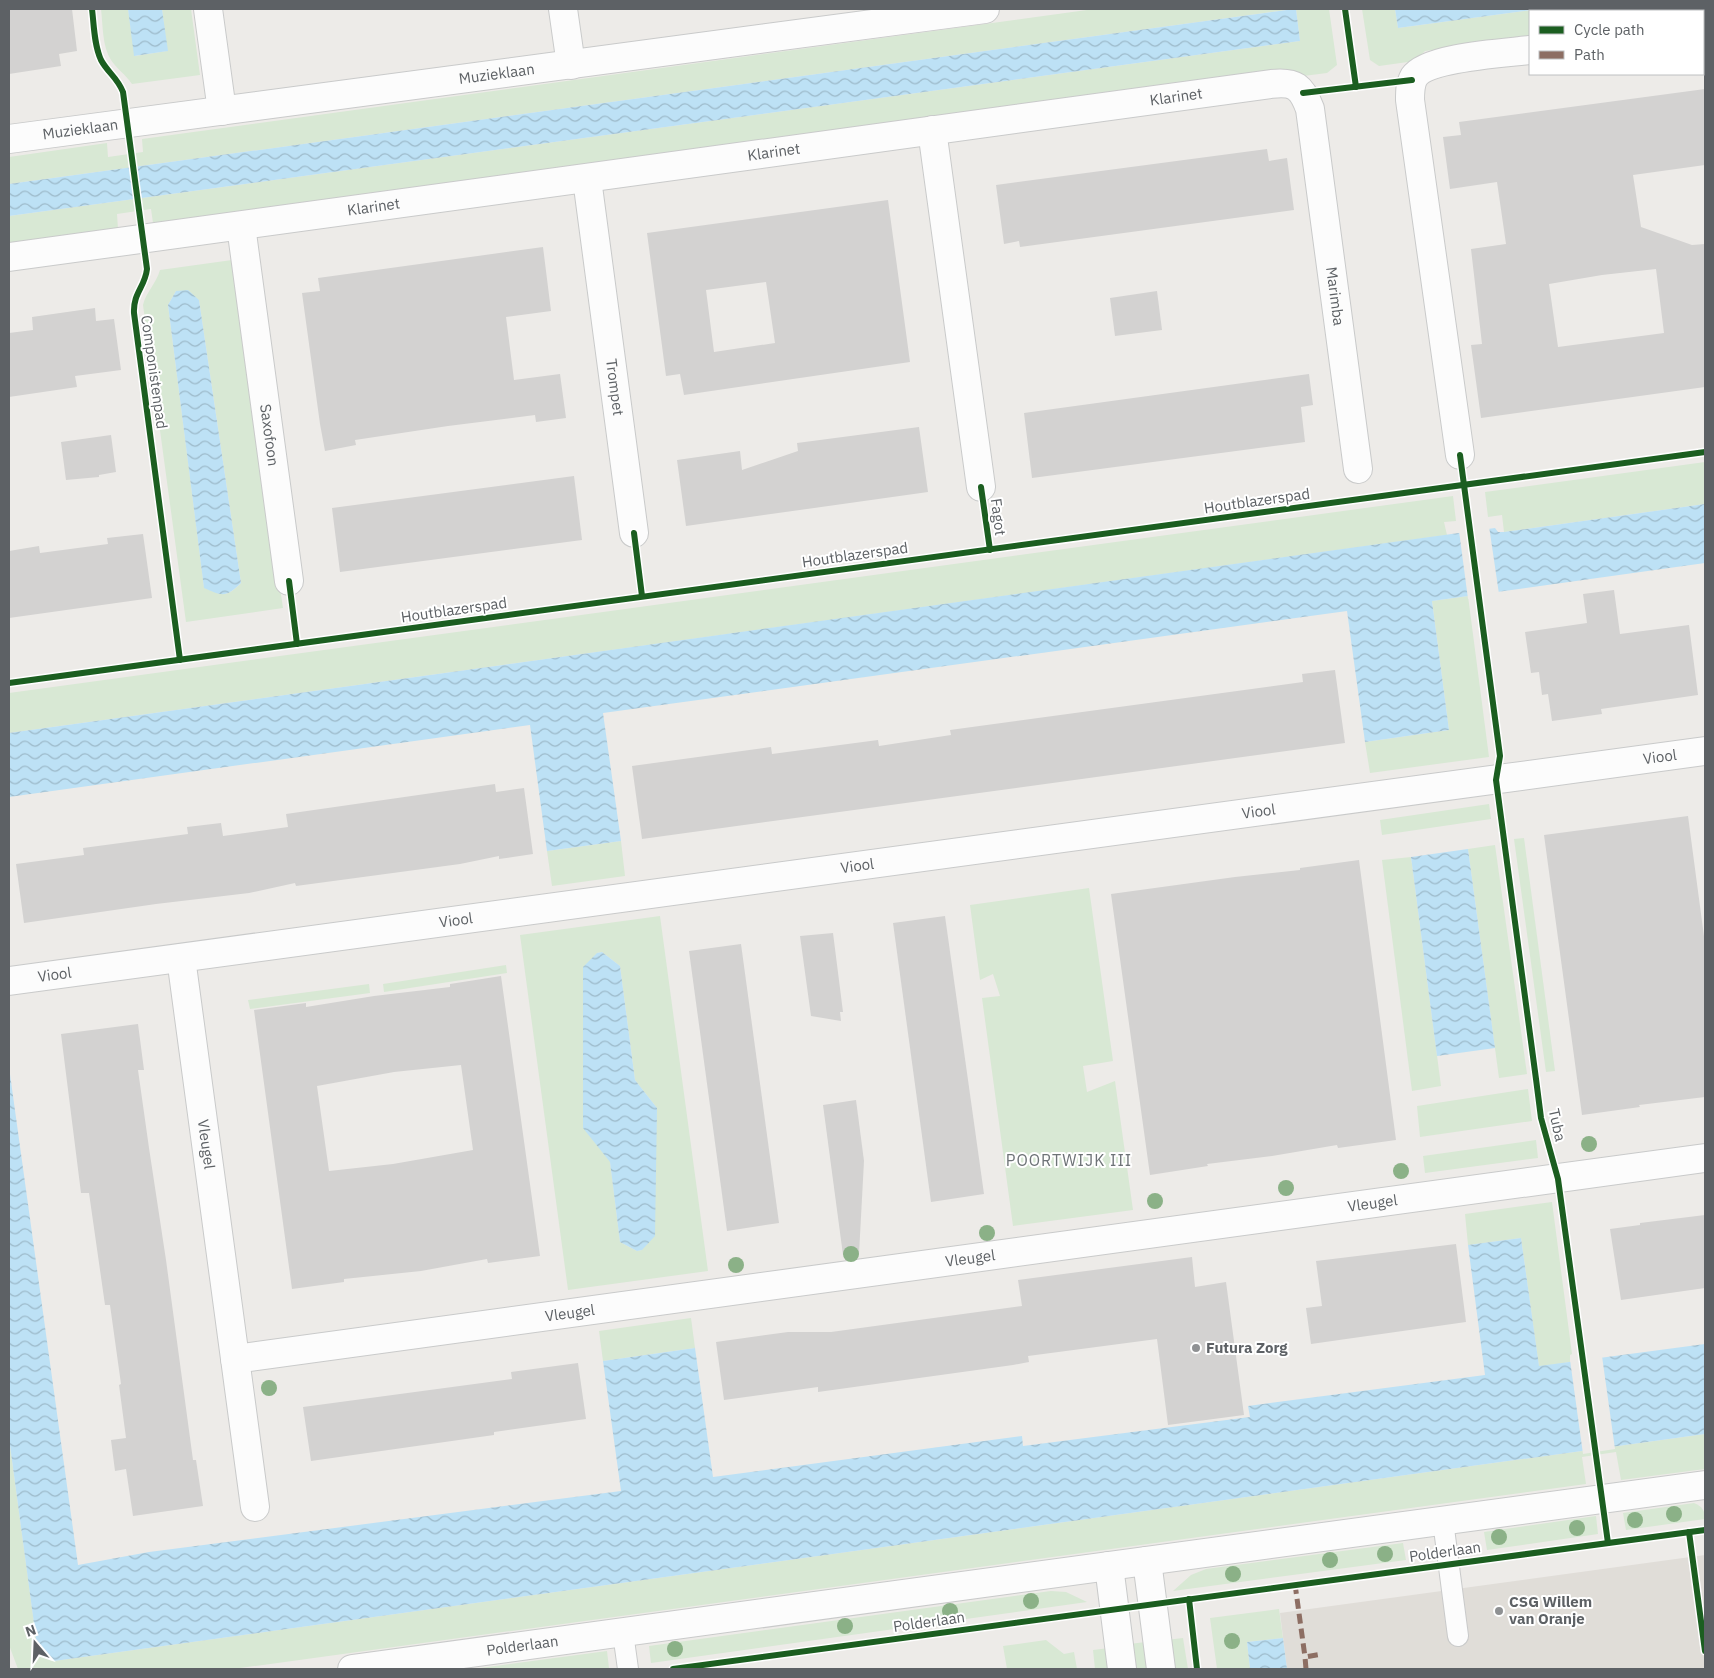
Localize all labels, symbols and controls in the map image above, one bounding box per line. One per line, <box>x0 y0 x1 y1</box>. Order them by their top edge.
legend <box>1529 10 1704 75</box>
text: Cycle path <box>1574 20 1645 39</box>
text: Path <box>1574 45 1605 64</box>
street label: Muzieklaan <box>458 59 536 88</box>
street label: Klarinet <box>1148 84 1204 110</box>
street label: Muzieklaan <box>41 115 119 143</box>
street label: Klarinet <box>746 139 801 165</box>
street label: Klarinet <box>346 194 401 220</box>
street label: Marimba <box>1322 266 1349 327</box>
street label: Componistenpad <box>137 314 172 430</box>
street label: Trompet <box>602 358 628 417</box>
street label: Saxofoon <box>256 403 283 467</box>
street label: Houtblazerspad <box>1203 484 1311 517</box>
street label: Fagot <box>987 497 1010 537</box>
street label: Houtblazerspad <box>801 538 909 571</box>
street label: Houtblazerspad <box>400 593 508 626</box>
street label: Viool <box>1642 745 1678 768</box>
street label: Viool <box>1240 799 1277 823</box>
street label: Viool <box>839 854 875 877</box>
street label: Viool <box>438 908 474 932</box>
street label: Viool <box>36 963 73 986</box>
street label: Tuba <box>1545 1107 1570 1143</box>
street label: Vleugel <box>194 1118 219 1170</box>
district label: POORTWIJK III <box>1006 1150 1132 1170</box>
street label: Vleugel <box>1346 1190 1399 1216</box>
street label: Vleugel <box>944 1245 996 1271</box>
street label: Vleugel <box>544 1300 596 1326</box>
place label: Futura Zorg <box>1206 1338 1288 1357</box>
marker: Futura Zorg <box>1190 1342 1202 1354</box>
street label: Polderlaan <box>1408 1537 1482 1566</box>
place label: CSG Willem van Oranje <box>1509 1592 1592 1628</box>
marker: CSG Willem van Oranje <box>1493 1605 1505 1617</box>
street label: Polderlaan <box>892 1607 966 1636</box>
north arrow <box>10 1618 60 1668</box>
text: N <box>23 1621 38 1641</box>
street label: Polderlaan <box>485 1631 560 1660</box>

